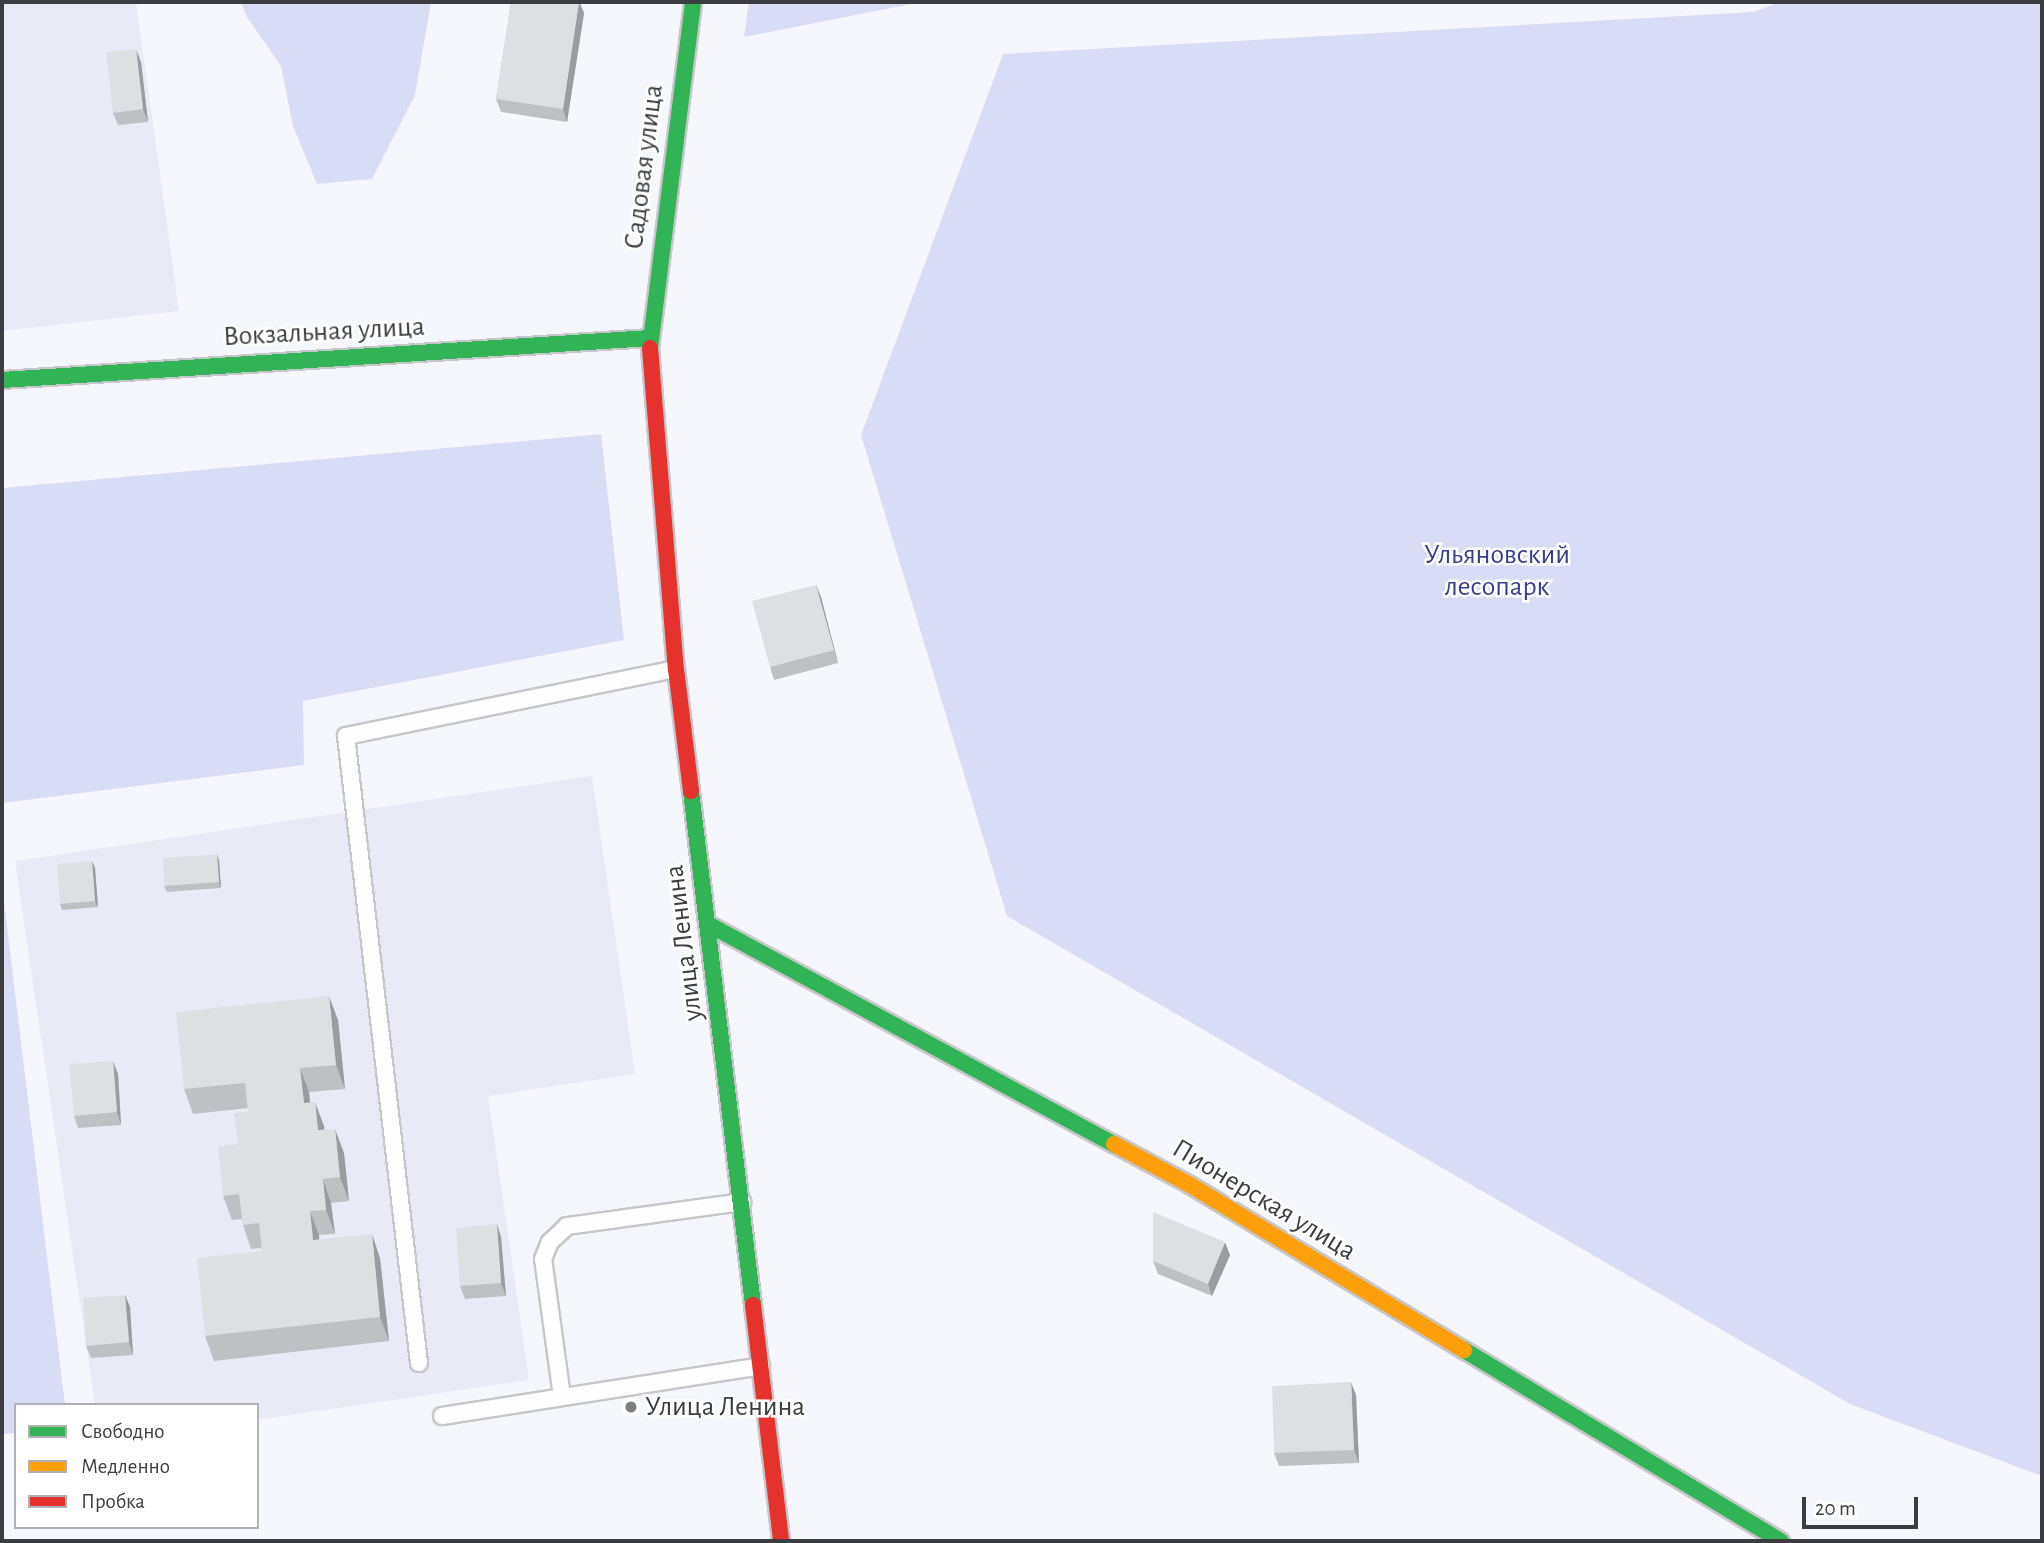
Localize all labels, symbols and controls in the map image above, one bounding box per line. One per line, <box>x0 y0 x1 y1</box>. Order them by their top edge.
street label: Садовая улица <box>617 83 671 251</box>
street label: Вокзальная улица <box>222 310 426 354</box>
park label: Ульяновский лесопарк <box>1424 538 1570 604</box>
street label: улица Ленина <box>658 863 710 1023</box>
street label: Пионерская улица <box>1166 1132 1362 1268</box>
place label: Улица Ленина <box>645 1390 805 1424</box>
marker: Улица Ленина <box>623 1399 639 1415</box>
legend <box>14 1403 259 1529</box>
text: Свободно <box>81 1421 165 1442</box>
text: Медленно <box>81 1456 170 1477</box>
scale bar <box>1806 1484 1922 1528</box>
text: Пробка <box>81 1491 145 1512</box>
text: 20 m <box>1815 1498 1856 1519</box>

